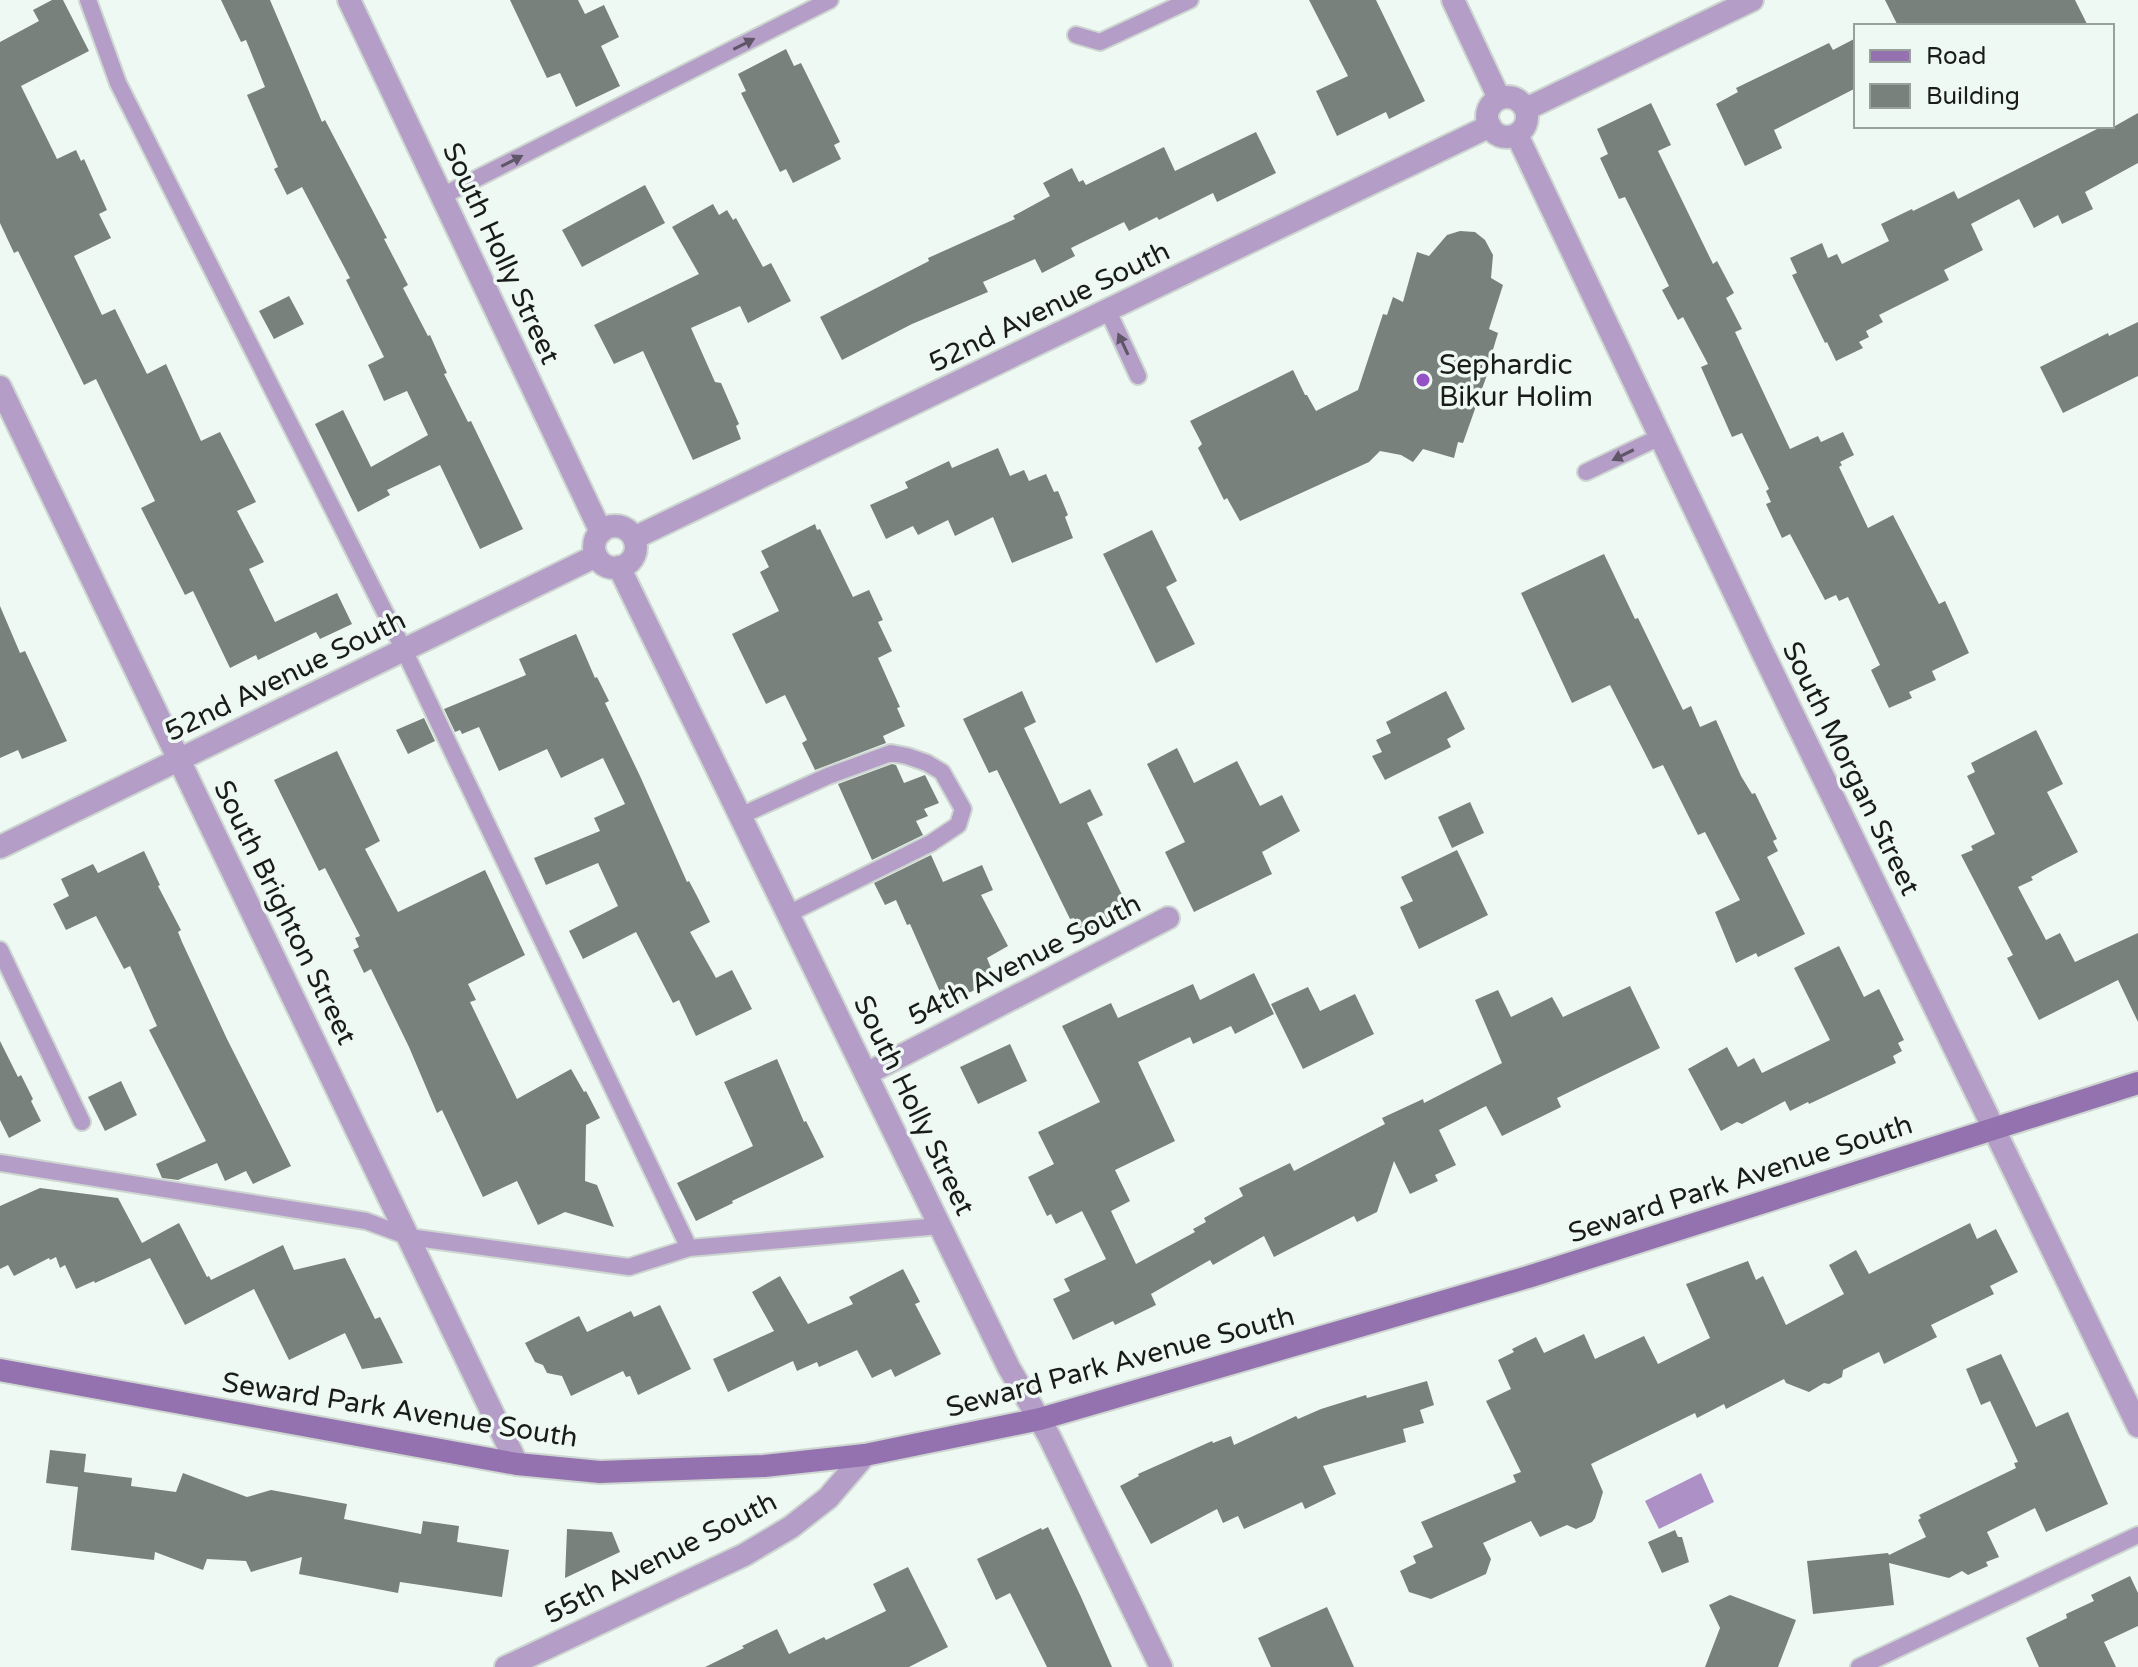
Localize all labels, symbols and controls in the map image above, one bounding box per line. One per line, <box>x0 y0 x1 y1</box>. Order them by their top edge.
legend <box>1854 24 2114 128</box>
one-way arrow <box>732 37 755 50</box>
text: Road <box>1926 42 1986 71</box>
text: Building <box>1926 82 2020 111</box>
street label: South Holly Street <box>435 137 567 370</box>
one-way arrow <box>500 154 523 168</box>
street label: 52nd Avenue South <box>923 234 1175 380</box>
one-way arrow <box>1116 332 1130 355</box>
place label: Sephardic Bikur Holim <box>1439 348 1593 414</box>
marker: Sephardic Bikur Holim <box>1414 371 1432 389</box>
one-way arrow <box>1612 448 1635 461</box>
street label: 52nd Avenue South <box>159 603 411 749</box>
street label: South Morgan Street <box>1775 636 1927 901</box>
street label: South Brighton Street <box>206 775 364 1050</box>
street label: 54th Avenue South <box>902 886 1147 1033</box>
street label: South Holly Street <box>846 990 982 1221</box>
street label: Seward Park Avenue South <box>1564 1107 1917 1251</box>
street label: Seward Park Avenue South <box>942 1299 1298 1425</box>
street label: Seward Park Avenue South <box>220 1365 580 1455</box>
street label: 55th Avenue South <box>538 1484 783 1631</box>

